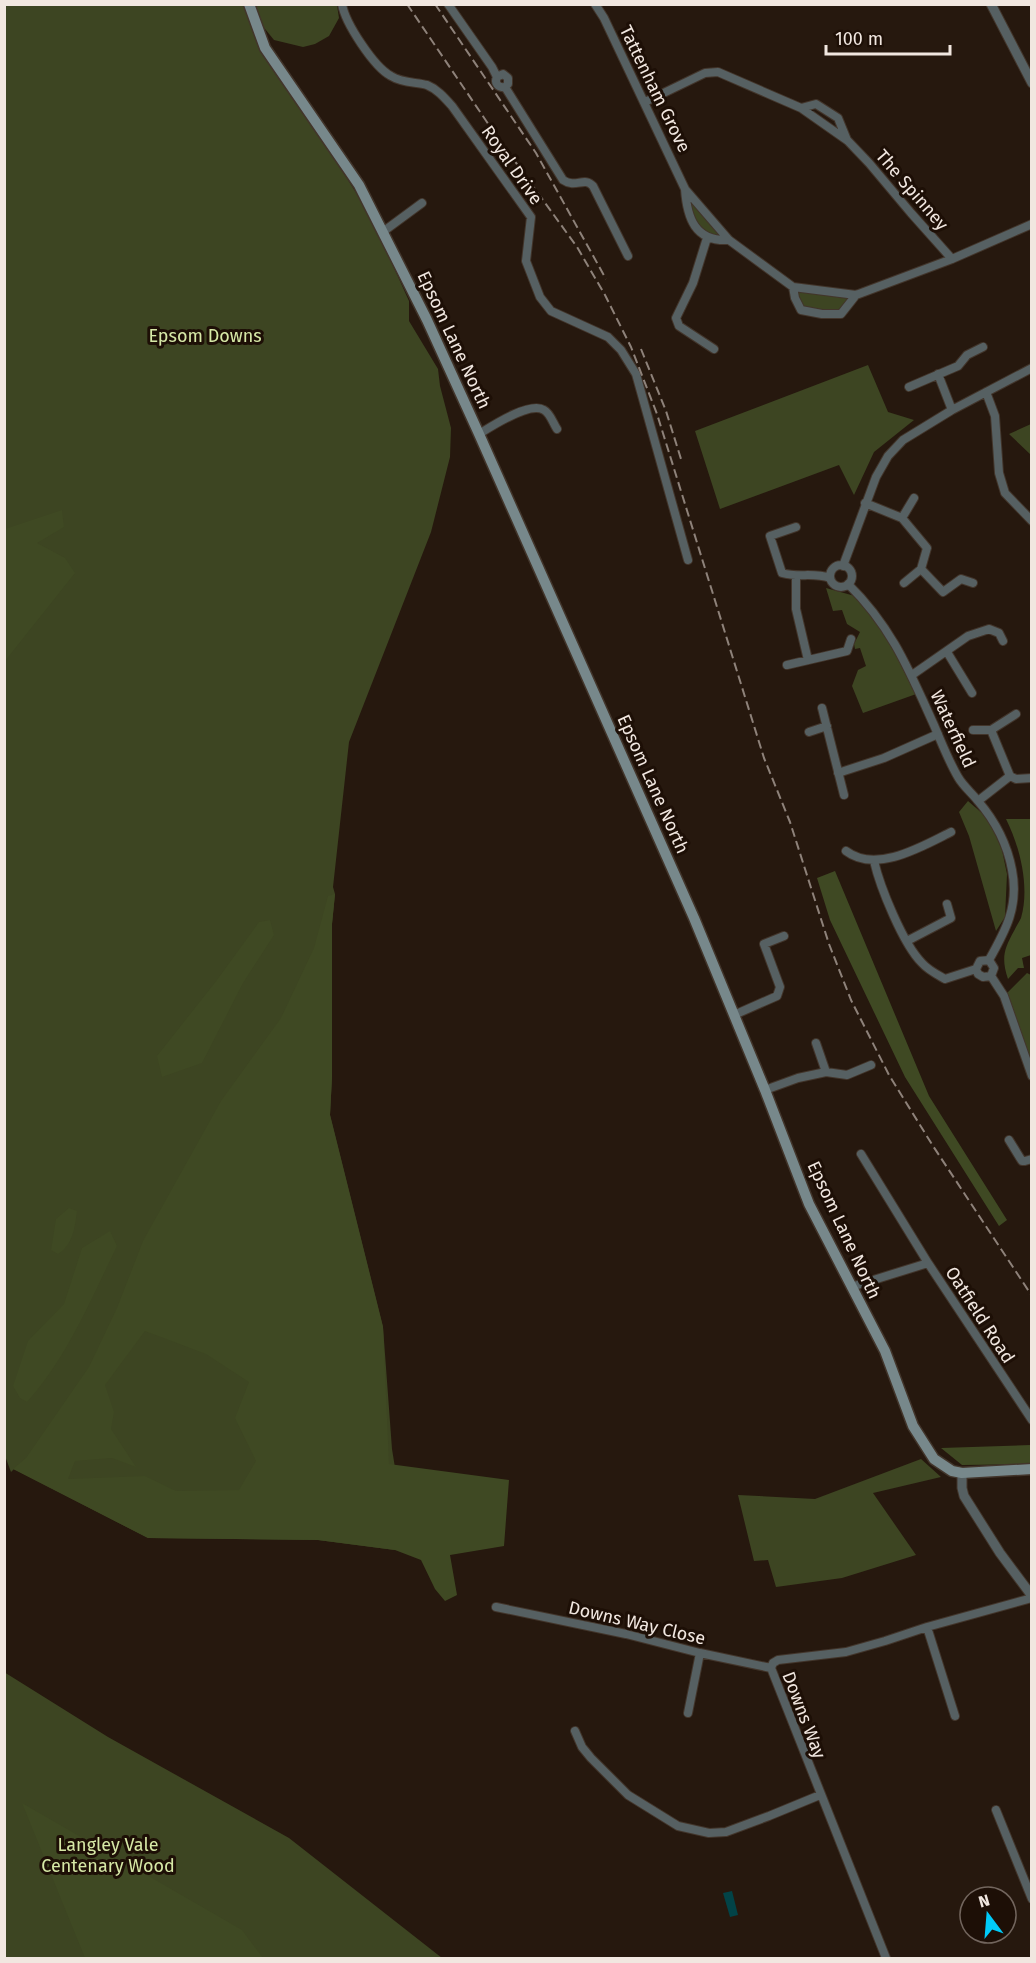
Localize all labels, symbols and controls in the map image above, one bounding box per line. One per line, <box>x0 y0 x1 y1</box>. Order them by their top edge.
scale bar <box>826 18 950 56</box>
street label: Tattenham Grove <box>615 22 695 156</box>
text: 100 m <box>835 28 883 50</box>
street label: Royal Drive <box>477 121 547 209</box>
street label: The Spinney <box>871 145 953 235</box>
street label: Epsom Lane North <box>412 267 496 413</box>
park label: Epsom Downs <box>148 325 262 347</box>
street label: Waterfield <box>925 687 981 771</box>
street label: Epsom Lane North <box>612 711 694 857</box>
street label: Epsom Lane North <box>802 1157 886 1303</box>
street label: Oatfield Road <box>941 1262 1019 1368</box>
street label: Downs Way Close <box>566 1597 708 1649</box>
street label: Downs Way <box>777 1668 831 1762</box>
park label: Langley Vale Centenary Wood <box>41 1834 175 1877</box>
north arrow <box>958 1885 1018 1945</box>
text: N <box>976 1890 992 1912</box>

